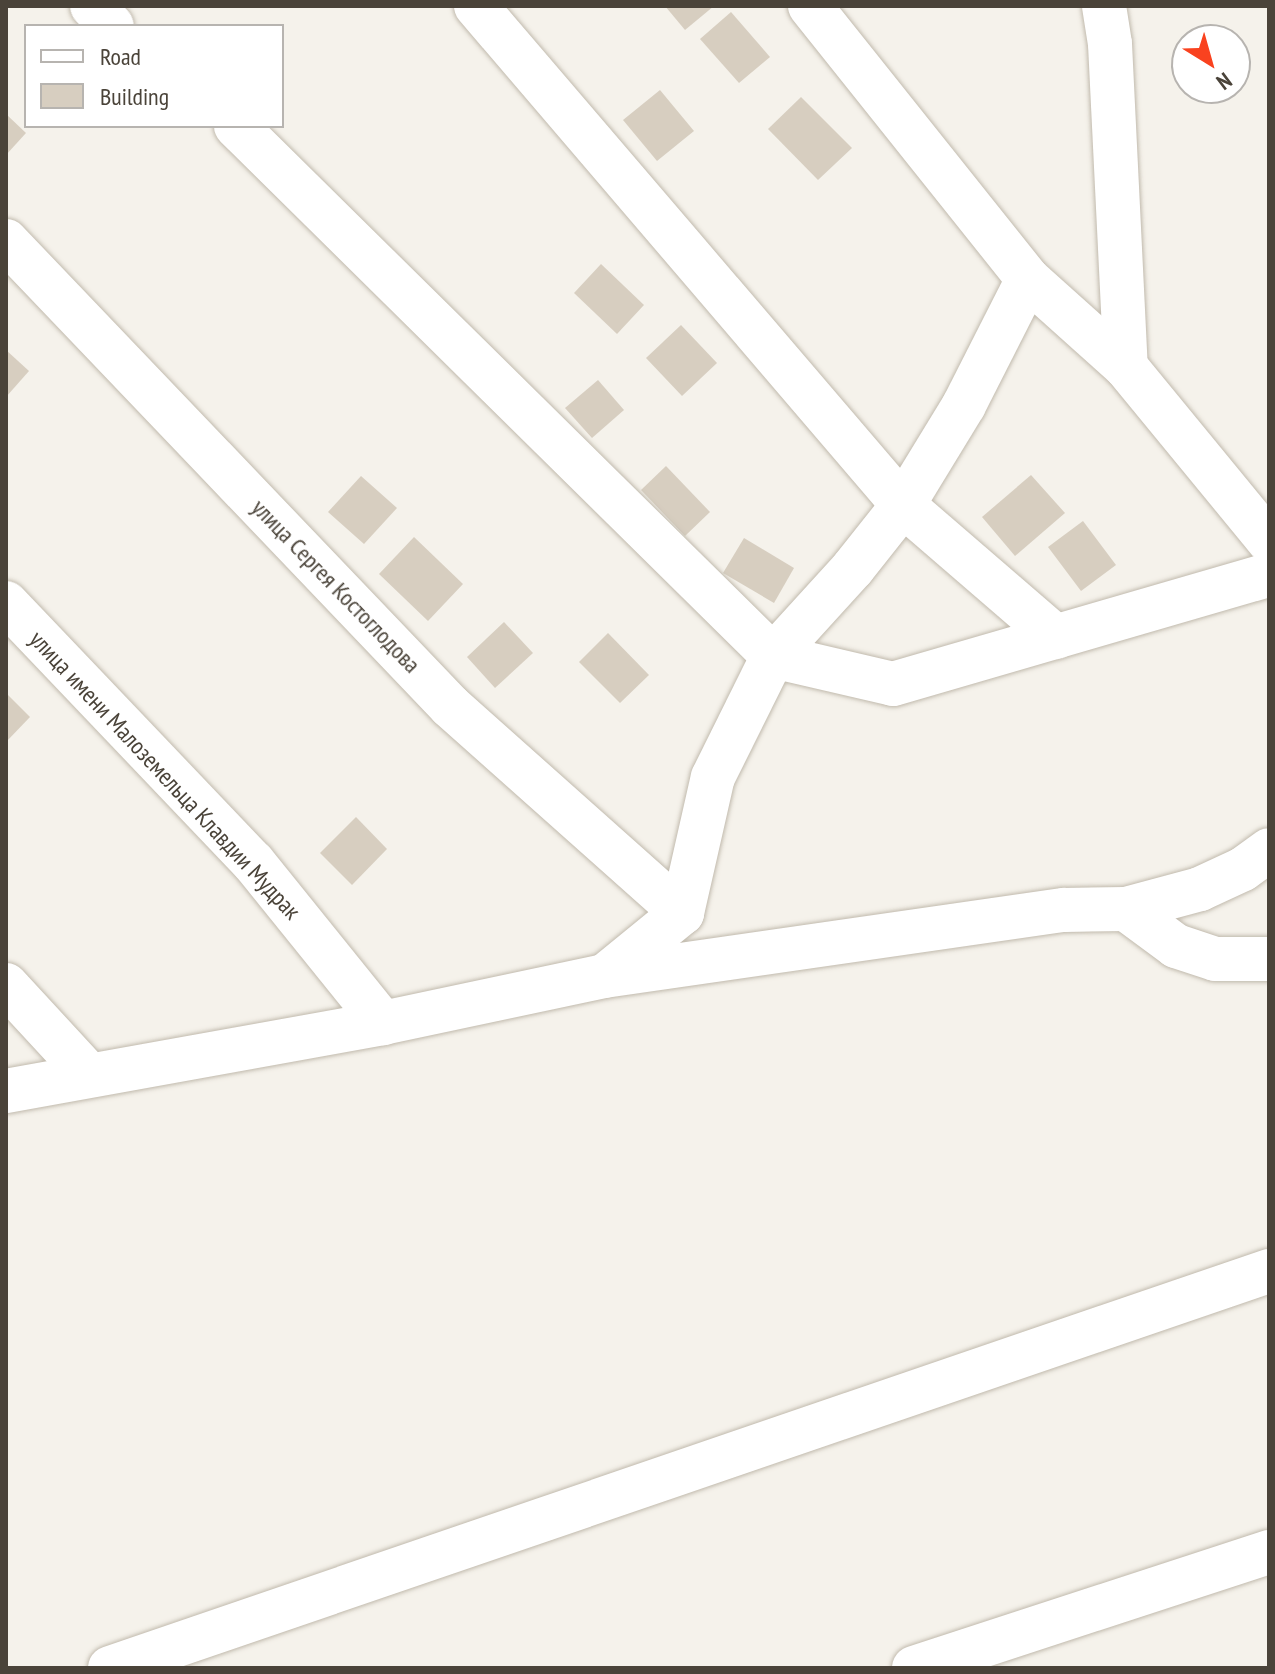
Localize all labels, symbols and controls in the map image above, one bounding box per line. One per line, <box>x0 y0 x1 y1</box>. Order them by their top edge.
legend <box>24 24 284 128</box>
north arrow <box>1171 24 1251 104</box>
text: Road <box>100 41 141 72</box>
text: N <box>1211 67 1237 96</box>
text: Building <box>100 81 169 112</box>
street label: улица Сергея Костоглодова <box>246 493 426 679</box>
street label: улица имени Малоземельца Клавдии Мудрак <box>23 625 307 925</box>

